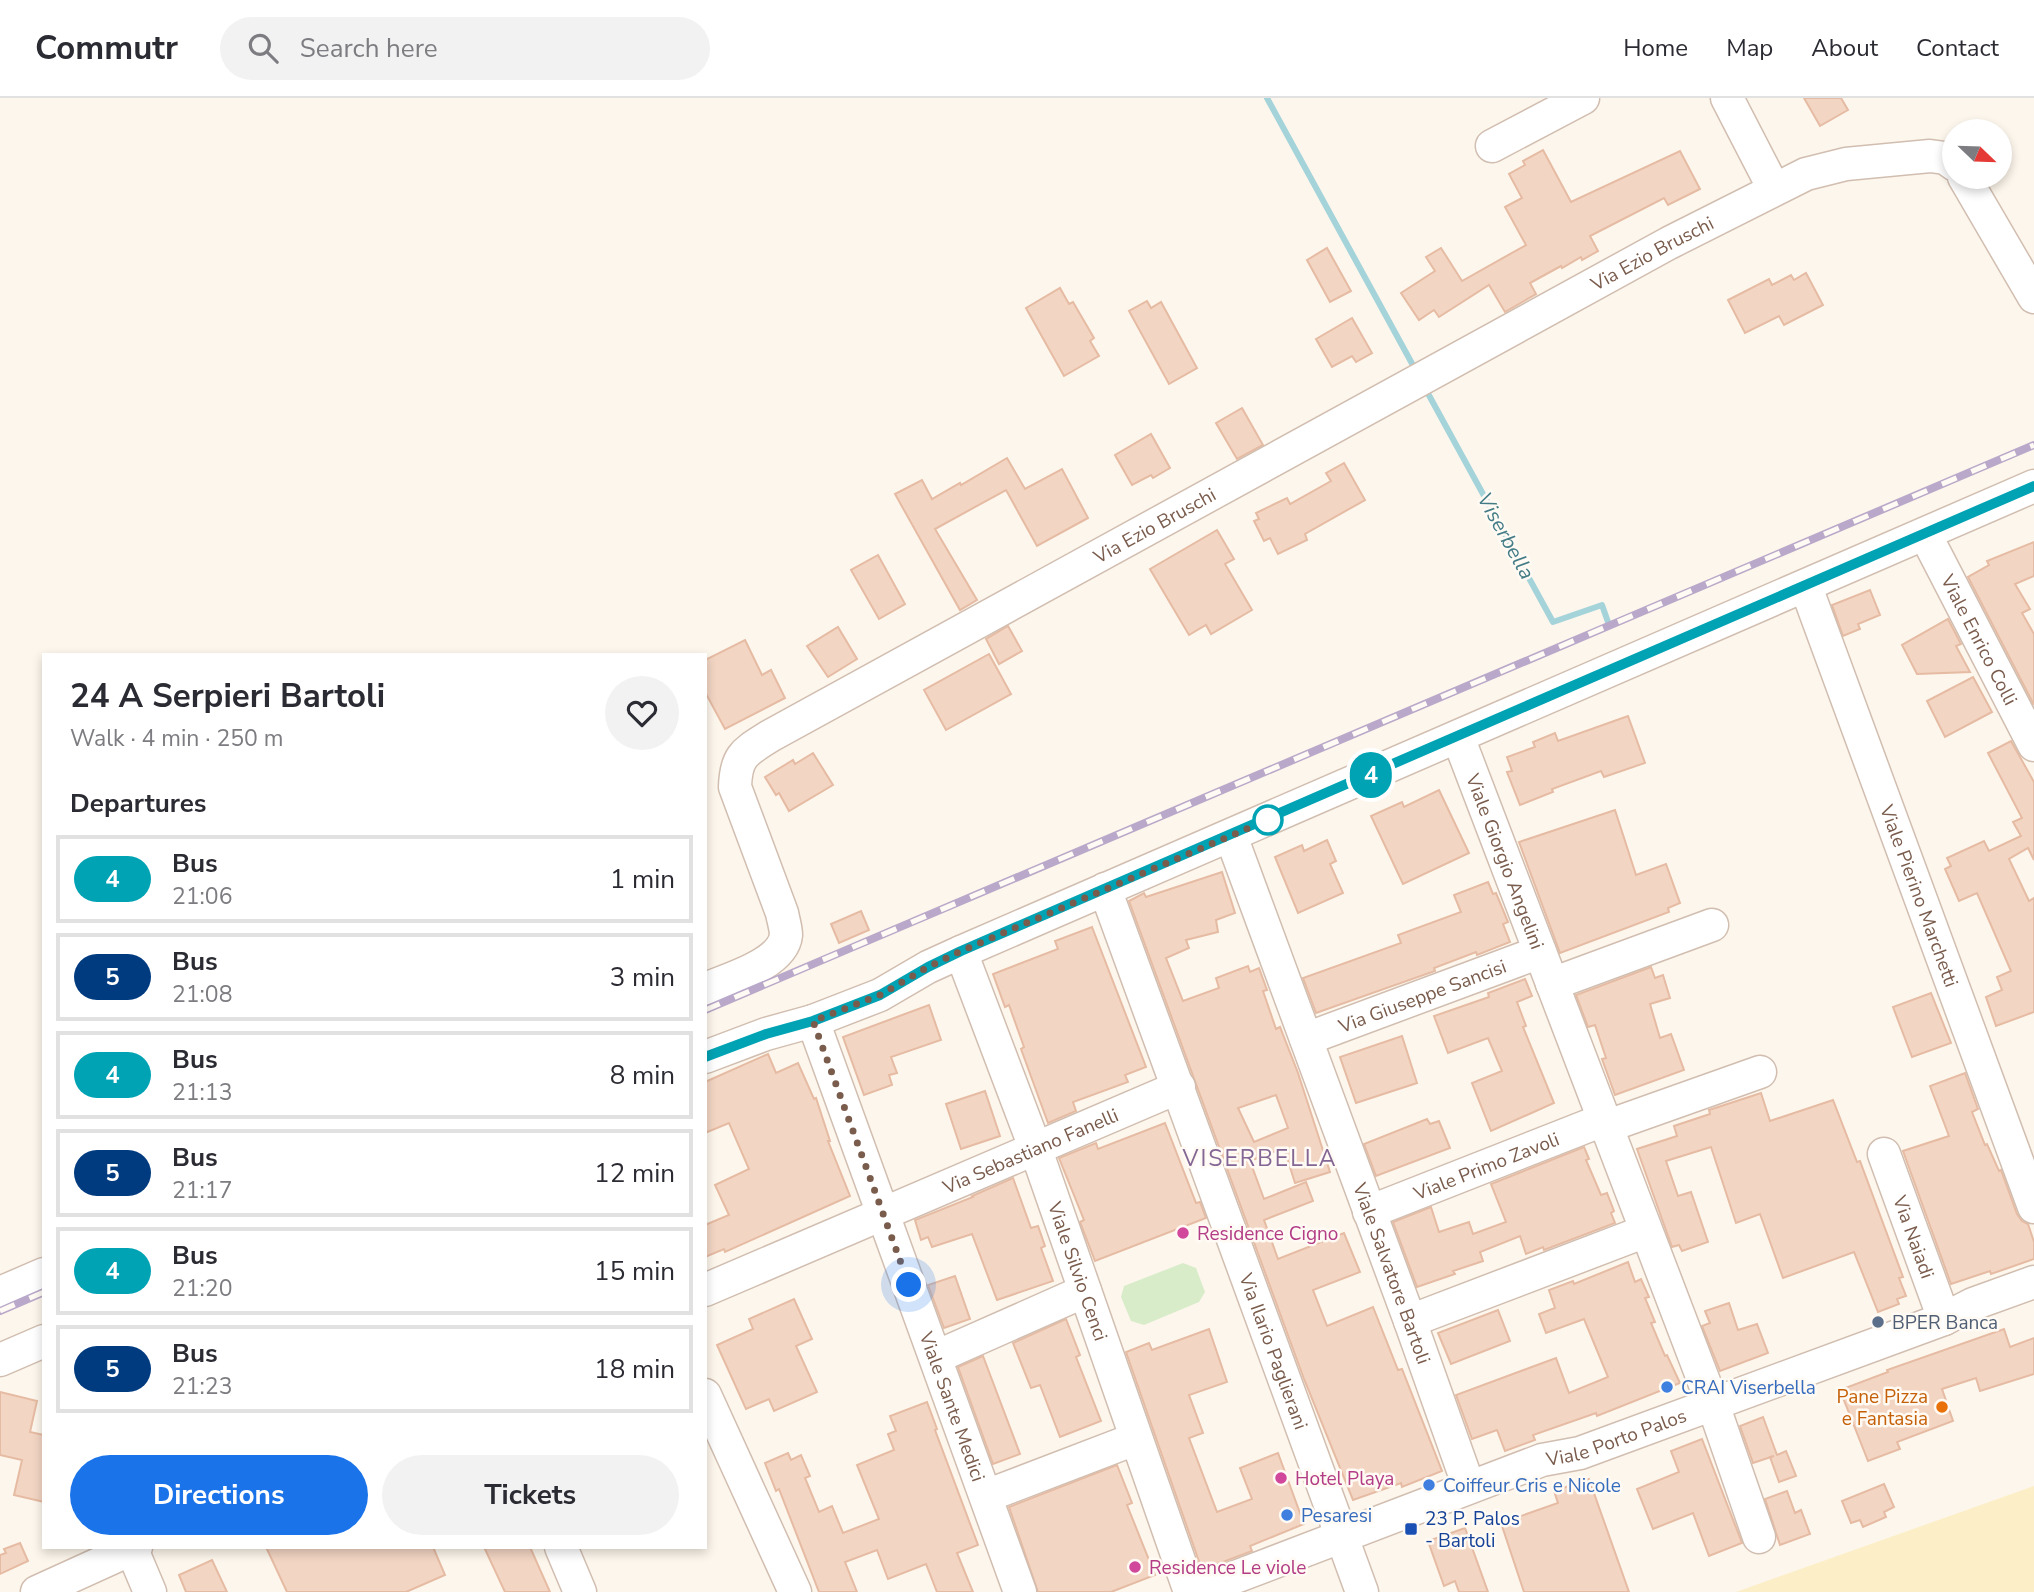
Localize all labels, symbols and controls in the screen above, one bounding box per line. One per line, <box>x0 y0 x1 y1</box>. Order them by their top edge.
search box <box>220 17 710 80</box>
text: Commutr <box>35 26 178 71</box>
icon: search <box>244 29 282 67</box>
text: Search here <box>300 31 438 66</box>
text: Home <box>1623 32 1688 64</box>
text: Map <box>1726 32 1773 64</box>
text: About <box>1811 32 1878 64</box>
text: Contact <box>1916 32 1999 64</box>
north arrow <box>1942 119 2012 189</box>
map controls <box>1942 119 2012 189</box>
street label: Via Ezio Bruschi <box>1585 211 1718 298</box>
street label: Via Ezio Bruschi <box>1088 482 1221 571</box>
water label: Viserbella <box>1471 488 1541 584</box>
street label: Viale Enrico Colli <box>1934 570 2023 710</box>
text: 24 A Serpieri Bartoli <box>70 674 385 719</box>
button: heart <box>605 676 679 750</box>
text: Walk · 4 min · 250 m <box>70 723 283 754</box>
line badge: 4 <box>1348 752 1394 798</box>
text: 4 <box>1364 759 1378 791</box>
street label: Viale Giorgio Angelini <box>1459 769 1550 953</box>
text: Departures <box>70 786 206 821</box>
street label: Viale Pierino Marchetti <box>1873 800 1964 991</box>
unlabelled marker <box>1253 805 1283 835</box>
text: Bus <box>172 846 218 881</box>
text: 1 min <box>610 862 675 897</box>
text: 4 <box>105 863 120 895</box>
text: 21:06 <box>172 881 232 912</box>
text: Bus <box>172 944 218 979</box>
street label: Via Giuseppe Sancisi <box>1334 954 1510 1040</box>
text: 3 min <box>610 960 675 995</box>
text: 5 <box>105 961 120 993</box>
text: 21:08 <box>172 979 232 1010</box>
text: Bus <box>172 1042 218 1077</box>
text: 8 min <box>610 1058 675 1093</box>
text: 4 <box>105 1059 120 1091</box>
text: 21:13 <box>172 1077 232 1108</box>
street label: Via Sebastiano Fanelli <box>938 1102 1123 1201</box>
street label: Viale Primo Zavoli <box>1409 1127 1563 1208</box>
text: Bus <box>172 1140 218 1175</box>
district label: VISERBELLA <box>1182 1143 1337 1174</box>
text: 12 min <box>594 1156 675 1191</box>
text: 5 <box>105 1157 120 1189</box>
text: 21:17 <box>172 1175 232 1206</box>
street label: Viale Salvatore Bartoli <box>1346 1178 1436 1368</box>
street label: Via Naiadi <box>1886 1191 1940 1282</box>
street label: Viale Silvio Cenci <box>1041 1197 1113 1344</box>
place label: Residence Cigno <box>1197 1221 1338 1247</box>
marker: Residence Cigno <box>1175 1225 1191 1241</box>
text: Bus <box>172 1238 218 1273</box>
text: 15 min <box>594 1254 675 1289</box>
text: 4 <box>105 1255 120 1287</box>
your location <box>891 1267 926 1302</box>
street label: Via Ilario Paglierani <box>1232 1269 1313 1433</box>
text: 21:20 <box>172 1273 232 1304</box>
place label: BPER Banca <box>1892 1310 1998 1336</box>
marker: BPER Banca <box>1870 1314 1886 1330</box>
street label: Viale Sante Medici <box>912 1327 991 1485</box>
text: Bus <box>172 1336 218 1371</box>
text: 18 min <box>594 1352 675 1387</box>
text: 5 <box>105 1353 120 1385</box>
text: 21:23 <box>172 1371 232 1402</box>
place label: CRAI Viserbella <box>1681 1375 1816 1401</box>
marker: CRAI Viserbella <box>1659 1379 1675 1395</box>
place label: Pane Pizza e Fantasia <box>1837 1384 1928 1432</box>
marker: Pane Pizza e Fantasia <box>1934 1399 1950 1415</box>
street label: Viale Porto Palos <box>1543 1403 1690 1473</box>
button: Directions <box>70 1455 368 1535</box>
button: Tickets <box>382 1455 679 1535</box>
place label: Hotel Playa <box>1295 1466 1394 1492</box>
marker: Hotel Playa <box>1273 1470 1289 1486</box>
place label: Coiffeur Cris e Nicole <box>1443 1473 1621 1499</box>
marker: Coiffeur Cris e Nicole <box>1421 1477 1437 1493</box>
place label: Pesaresi <box>1301 1503 1372 1529</box>
place label: 23 P. Palos - Bartoli <box>1425 1506 1520 1554</box>
marker: Pesaresi <box>1279 1507 1295 1523</box>
marker: 23 P. Palos - Bartoli <box>1403 1521 1419 1537</box>
place label: Residence Le viole <box>1149 1555 1306 1581</box>
marker: Residence Le viole <box>1127 1559 1143 1575</box>

